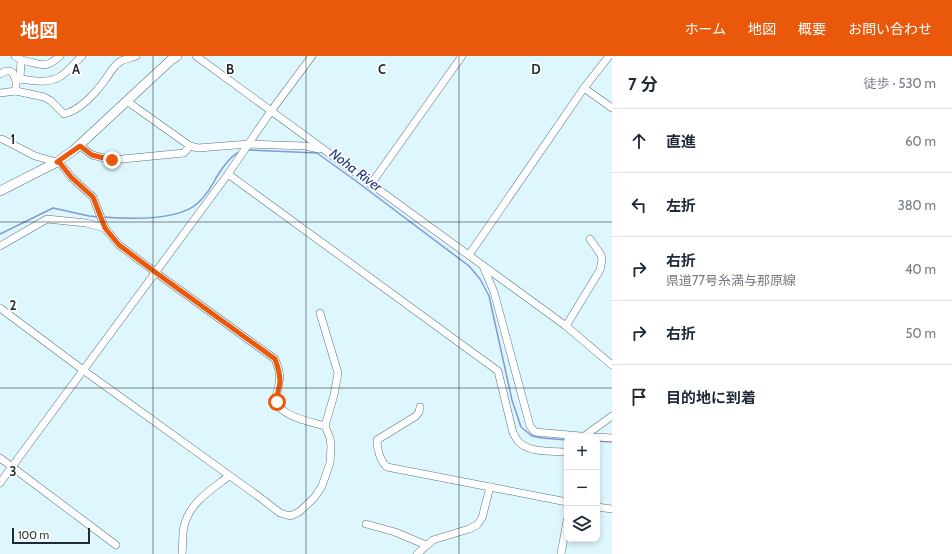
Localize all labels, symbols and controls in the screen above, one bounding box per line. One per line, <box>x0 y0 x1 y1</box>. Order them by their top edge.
text: 地図 <box>20 19 58 42</box>
text: ホーム <box>684 20 726 38</box>
text: 地図 <box>748 20 776 38</box>
text: 概要 <box>798 20 826 38</box>
text: お問い合わせ <box>848 20 932 38</box>
text: A <box>72 61 81 77</box>
text: B <box>226 61 234 77</box>
text: C <box>378 61 386 77</box>
text: D <box>531 61 541 77</box>
text: 7 分 <box>628 74 658 94</box>
text: 徒歩 · 530 m <box>864 75 936 91</box>
icon: ahead <box>628 130 650 152</box>
text: 1 <box>11 131 15 147</box>
text: 直進 <box>666 133 696 151</box>
text: 60 m <box>905 133 936 149</box>
water label: Noha River <box>326 144 386 196</box>
route end <box>103 151 121 169</box>
icon: left <box>628 194 650 216</box>
text: 左折 <box>666 197 696 215</box>
text: 380 m <box>898 197 936 213</box>
text: 右折 <box>666 252 696 270</box>
icon: right <box>628 258 650 280</box>
text: 40 m <box>905 261 936 277</box>
text: 県道77号糸満与那原線 <box>666 272 796 288</box>
text: 2 <box>10 297 17 313</box>
icon: right <box>628 322 650 344</box>
text: 右折 <box>666 325 696 343</box>
text: 50 m <box>906 325 936 341</box>
icon: arrive <box>628 386 650 408</box>
text: 目的地に到着 <box>666 389 756 407</box>
route start <box>268 393 286 411</box>
map controls <box>564 434 600 542</box>
button: + <box>564 434 600 470</box>
text: 3 <box>9 463 17 479</box>
button: − <box>564 470 600 506</box>
button: layers <box>564 506 600 542</box>
scale bar <box>12 526 90 545</box>
text: 100 m <box>18 528 49 542</box>

